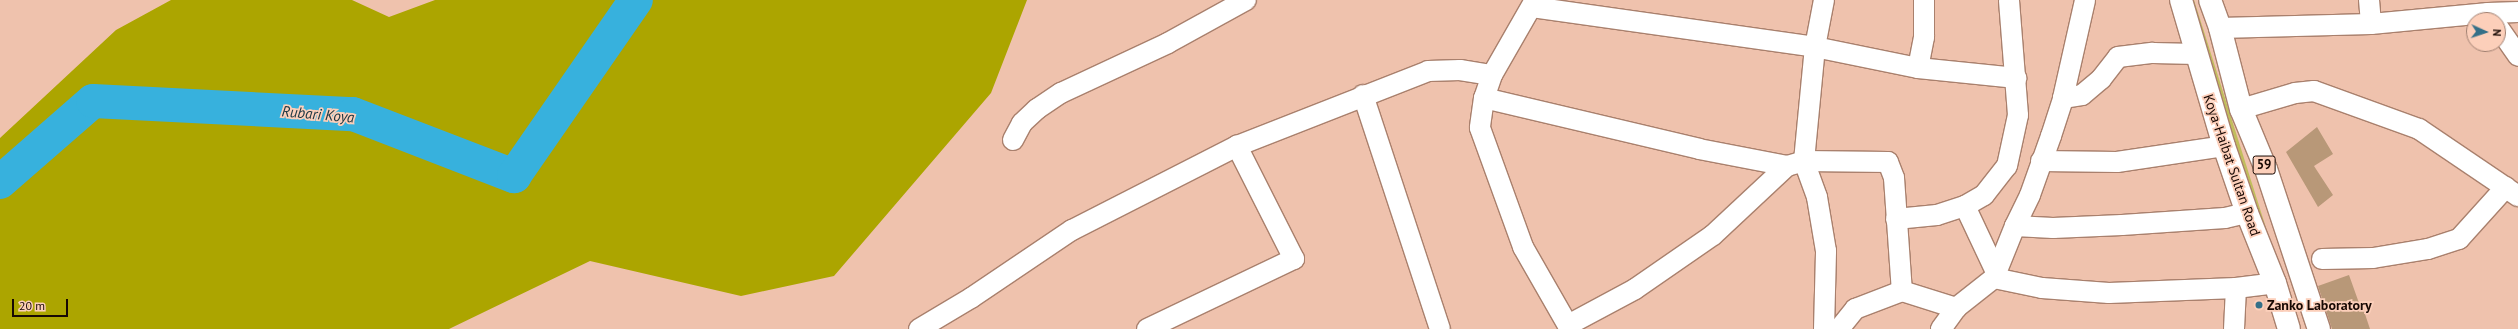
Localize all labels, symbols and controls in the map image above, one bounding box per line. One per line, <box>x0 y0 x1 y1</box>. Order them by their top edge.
north arrow <box>2466 12 2506 52</box>
text: N <box>2490 29 2504 37</box>
street label: Koya-Haibat Sultan Road <box>2200 92 2264 238</box>
water label: Rubari Koya <box>281 102 355 126</box>
road number: 59 <box>2252 154 2276 176</box>
scale bar <box>14 291 70 317</box>
place label: Zanko Laboratory <box>2267 297 2372 313</box>
text: 20 m <box>19 298 45 313</box>
marker: Zanko Laboratory <box>2254 300 2264 310</box>

